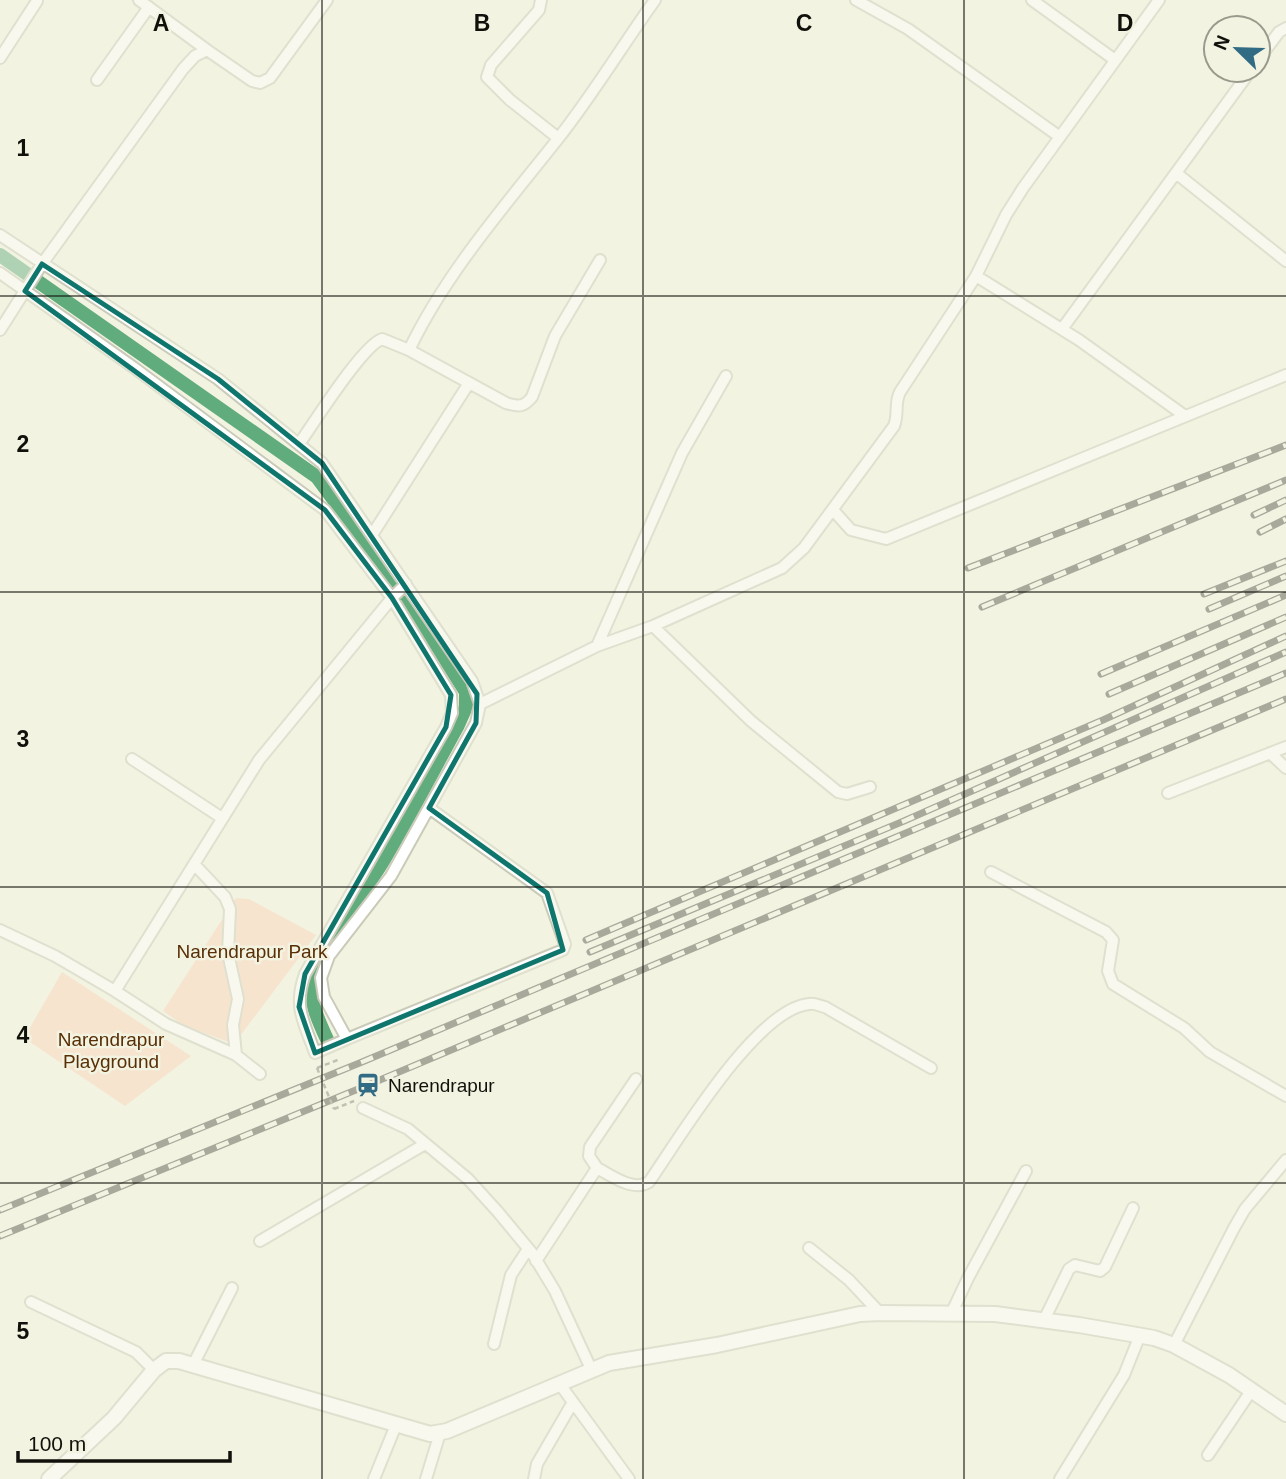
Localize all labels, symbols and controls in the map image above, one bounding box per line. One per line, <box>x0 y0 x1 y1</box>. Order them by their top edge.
text: A <box>153 10 169 36</box>
text: B <box>474 10 490 36</box>
text: C <box>796 10 812 36</box>
text: D <box>1117 10 1133 36</box>
north arrow <box>1202 14 1272 84</box>
text: N <box>1209 32 1234 53</box>
text: 1 <box>17 135 30 161</box>
text: 2 <box>17 431 29 457</box>
text: 3 <box>17 726 29 752</box>
park label: Narendrapur Park <box>176 941 328 962</box>
text: 4 <box>17 1022 30 1048</box>
park label: Narendrapur Playground <box>58 1029 165 1072</box>
station icon: Narendrapur <box>354 1071 382 1099</box>
place label: Narendrapur <box>388 1075 495 1096</box>
text: 5 <box>17 1318 30 1344</box>
scale bar <box>18 1420 229 1464</box>
text: 100 m <box>28 1432 86 1455</box>

